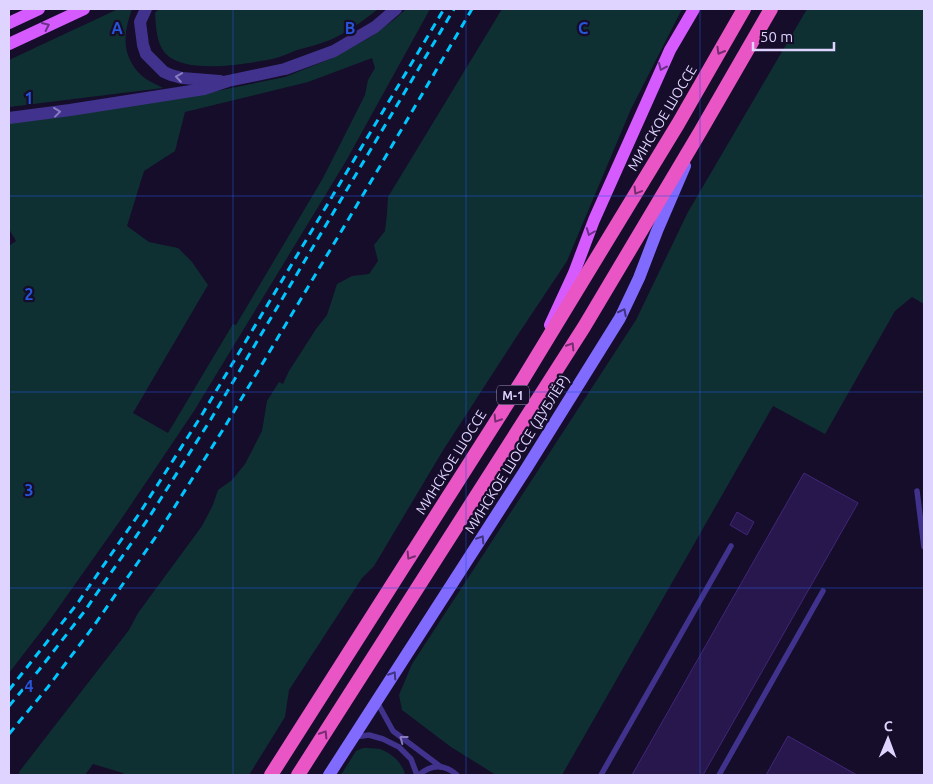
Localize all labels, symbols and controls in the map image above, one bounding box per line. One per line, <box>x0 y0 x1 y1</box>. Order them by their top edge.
text: A <box>111 19 123 37</box>
text: B <box>345 19 355 37</box>
text: C <box>578 19 588 37</box>
scale bar <box>753 20 834 52</box>
one-way arrow <box>41 22 50 32</box>
text: 50 m <box>760 28 793 45</box>
one-way arrow <box>716 46 726 55</box>
street label: МИНСКОЕ ШОССЕ <box>624 62 700 174</box>
one-way arrow <box>658 62 669 71</box>
one-way arrow <box>175 72 184 82</box>
text: 1 <box>24 89 34 107</box>
one-way arrow <box>53 107 61 117</box>
one-way arrow <box>634 186 644 195</box>
one-way arrow <box>586 227 596 235</box>
text: 2 <box>24 285 34 303</box>
one-way arrow <box>617 308 627 317</box>
one-way arrow <box>565 342 575 351</box>
street label: МИНСКОЕ ШОССЕ (ДУБЛЁР) <box>461 372 573 536</box>
road number: М-1 <box>497 386 529 404</box>
street label: МИНСКОЕ ШОССЕ <box>412 407 490 517</box>
one-way arrow <box>494 414 504 423</box>
text: 3 <box>24 481 34 499</box>
one-way arrow <box>475 535 484 545</box>
one-way arrow <box>407 551 417 560</box>
one-way arrow <box>387 672 396 681</box>
text: 4 <box>24 677 34 695</box>
north arrow <box>863 714 913 764</box>
text: С <box>884 718 893 734</box>
one-way arrow <box>318 731 328 740</box>
one-way arrow <box>400 736 409 744</box>

